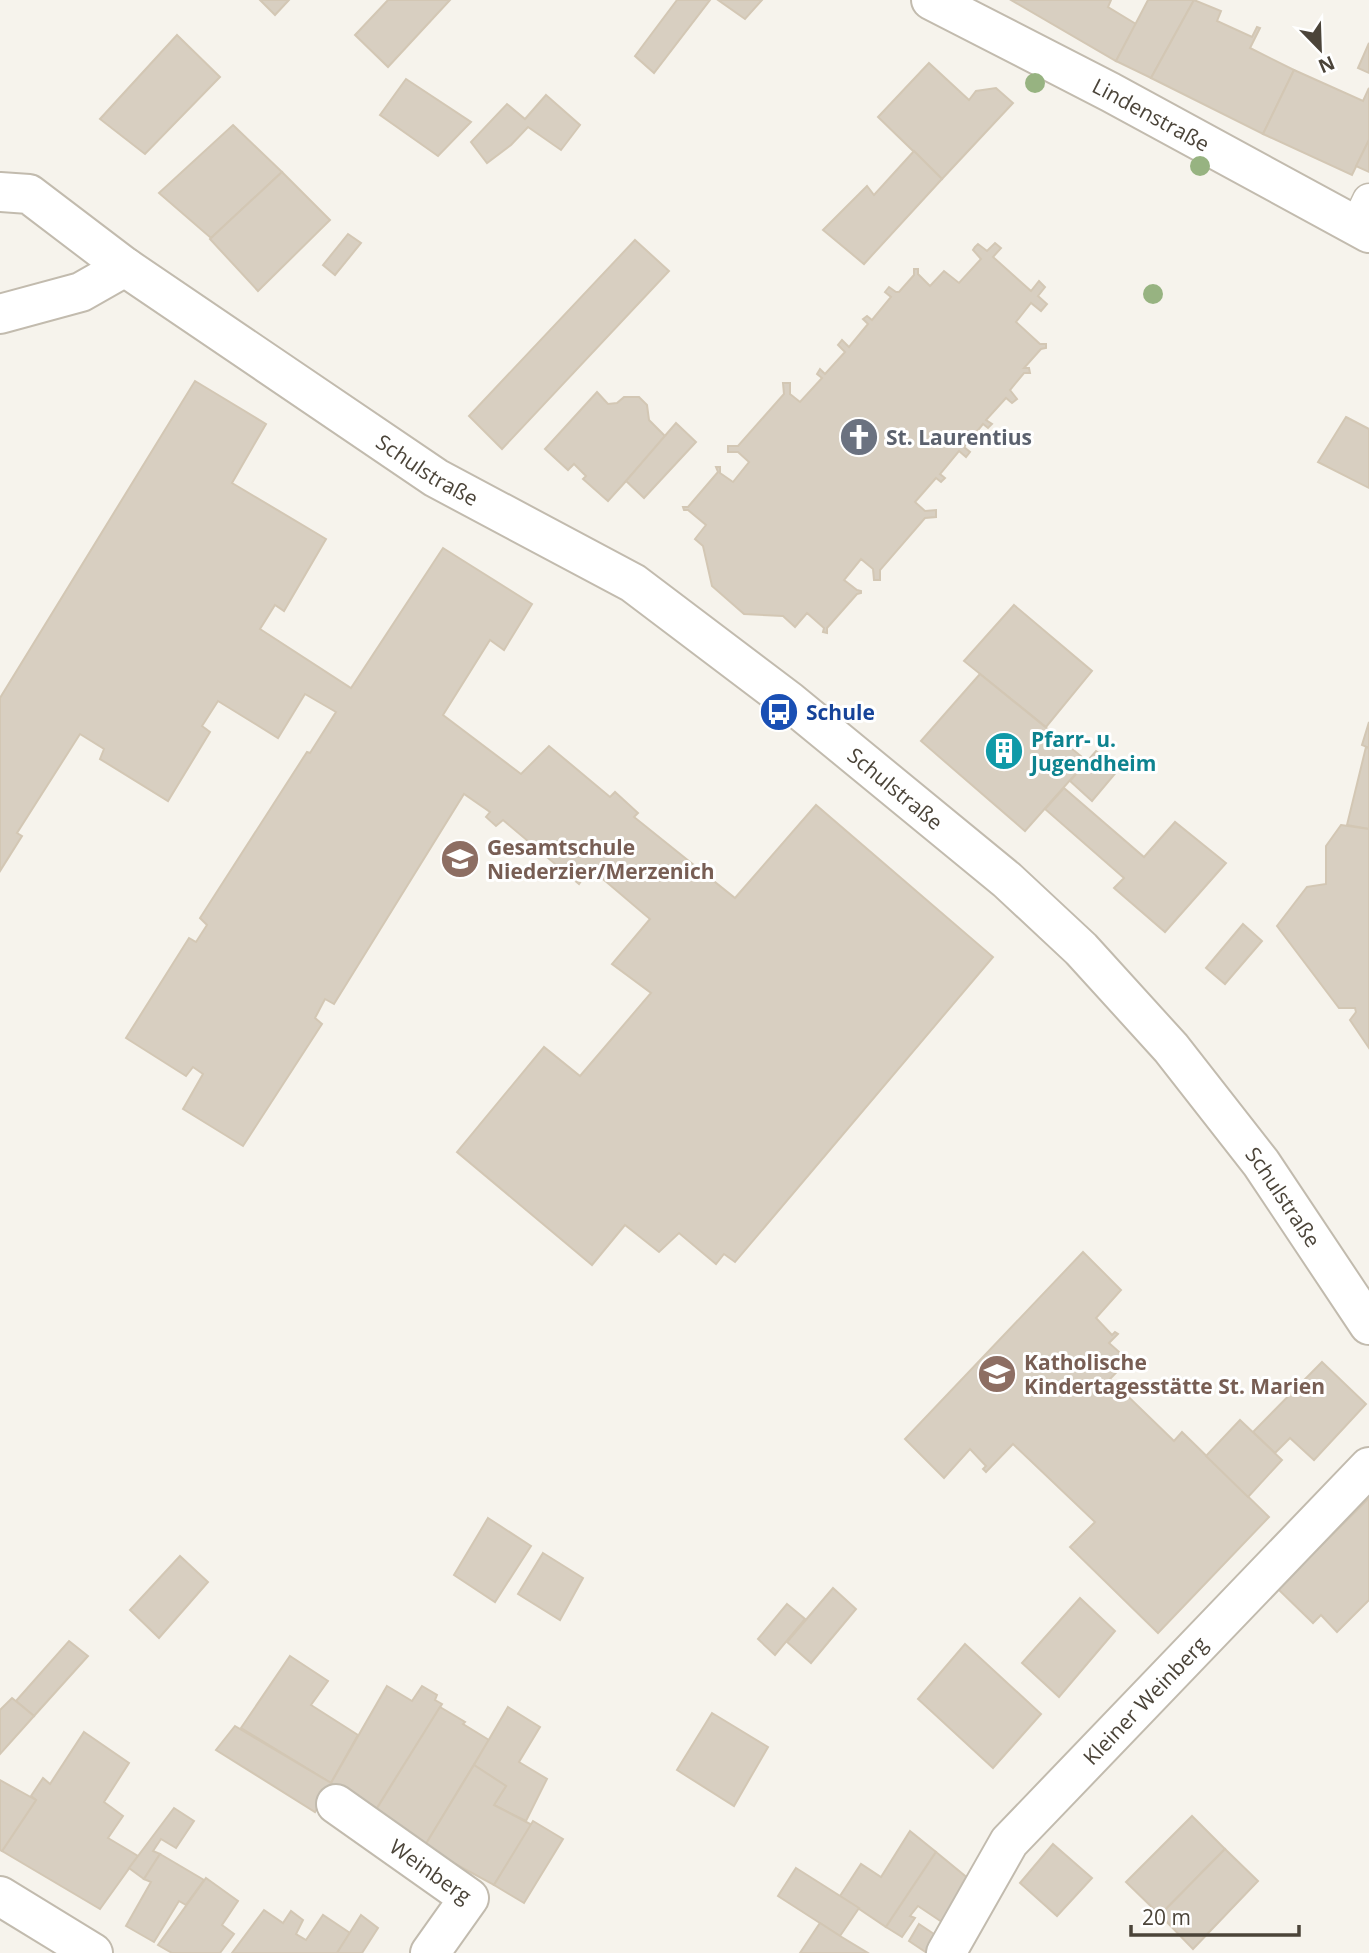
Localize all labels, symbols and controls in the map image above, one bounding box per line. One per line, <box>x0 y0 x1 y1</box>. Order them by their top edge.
north arrow <box>1285 14 1355 84</box>
text: N <box>1314 50 1339 80</box>
street label: Lindenstraße <box>1088 71 1215 158</box>
church icon: St. Laurentius <box>838 416 880 458</box>
place label: St. Laurentius <box>886 423 1032 451</box>
street label: Schulstraße <box>371 428 483 512</box>
bus stop icon: Schule <box>758 691 800 733</box>
place label: Schule <box>806 698 875 726</box>
place label: Pfarr- u. Jugendheim <box>1029 725 1156 777</box>
building icon: Pfarr- u. Jugendheim <box>983 730 1025 772</box>
street label: Schulstraße <box>842 741 949 836</box>
place label: Gesamtschule Niederzier/Merzenich <box>487 833 715 885</box>
school or university icon: Gesamtschule Niederzier/Merzenich <box>439 838 481 880</box>
street label: Schulstraße <box>1239 1141 1327 1253</box>
place label: Katholische Kindertagesstätte St. Marien <box>1024 1348 1325 1400</box>
school or university icon: Katholische Kindertagesstätte St. Marien <box>976 1353 1018 1395</box>
street label: Kleiner Weinberg <box>1077 1630 1213 1771</box>
street label: Weinberg <box>384 1832 477 1910</box>
scale bar <box>1131 1894 1299 1938</box>
text: 20 m <box>1142 1903 1191 1931</box>

